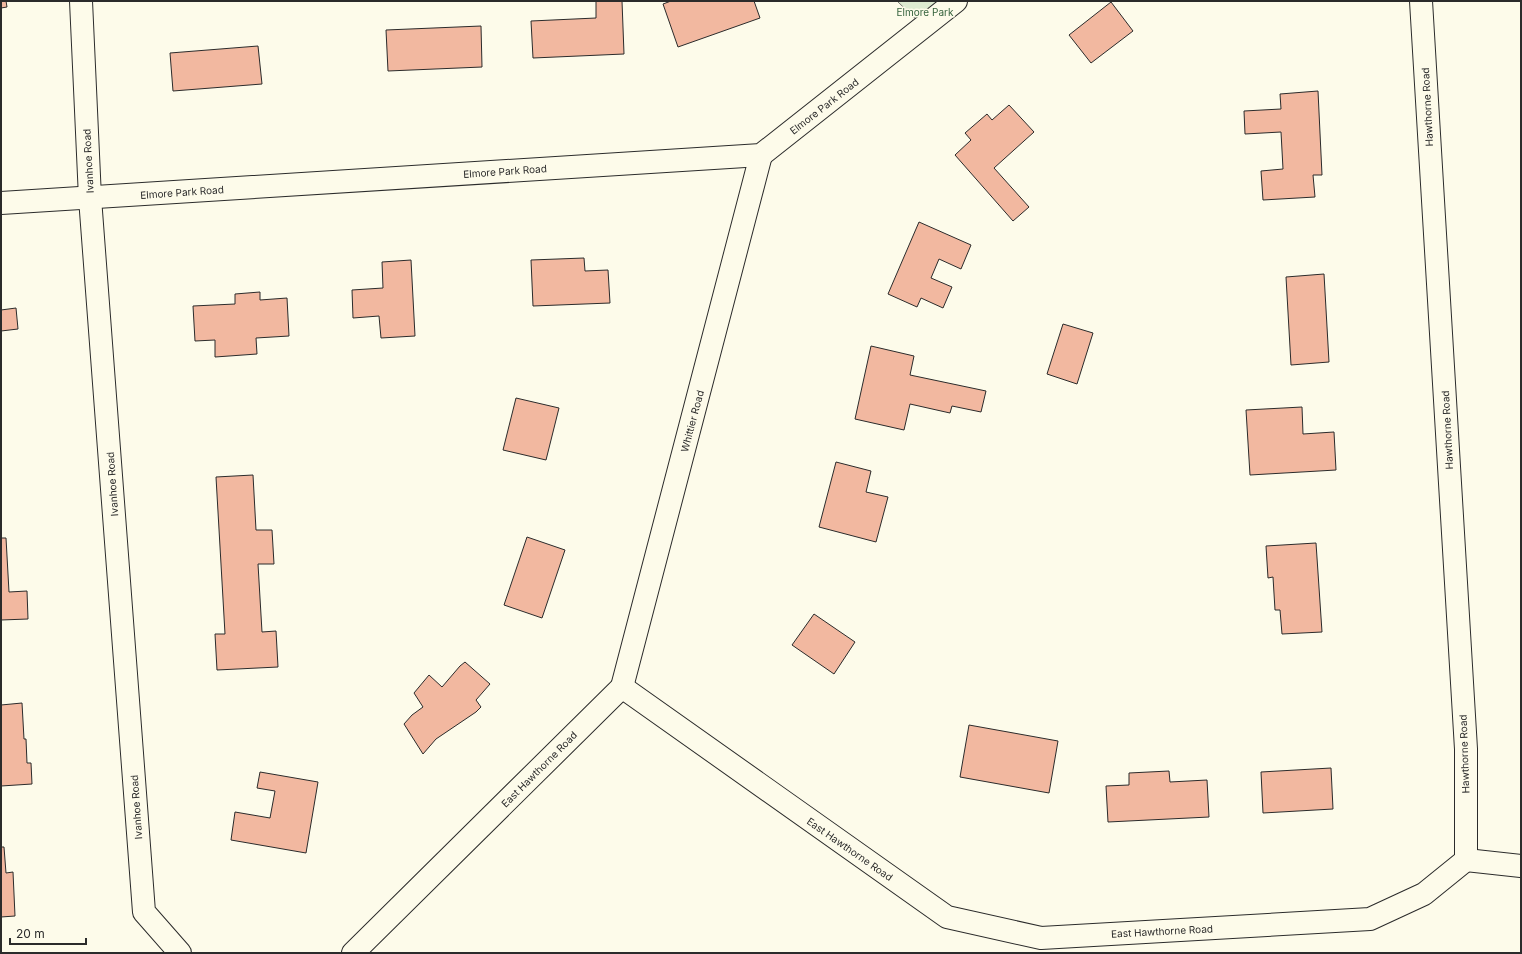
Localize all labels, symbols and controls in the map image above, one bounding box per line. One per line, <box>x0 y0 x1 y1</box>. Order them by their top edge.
park label: Elmore Park <box>897 6 954 18</box>
street label: Hawthorne Road <box>1419 67 1435 147</box>
street label: Elmore Park Road <box>787 75 861 137</box>
street label: Ivanhoe Road <box>80 128 96 194</box>
street label: Elmore Park Road <box>463 162 547 180</box>
street label: Elmore Park Road <box>140 183 224 201</box>
street label: Whittier Road <box>678 389 706 453</box>
street label: Hawthorne Road <box>1439 390 1455 470</box>
street label: Ivanhoe Road <box>104 451 120 517</box>
street label: Hawthorne Road <box>1457 714 1471 794</box>
street label: East Hawthorne Road <box>499 729 579 809</box>
street label: Ivanhoe Road <box>128 774 144 840</box>
street label: East Hawthorne Road <box>805 815 895 883</box>
scale bar <box>10 920 86 946</box>
street label: East Hawthorne Road <box>1111 922 1213 940</box>
text: 20 m <box>16 926 45 941</box>

